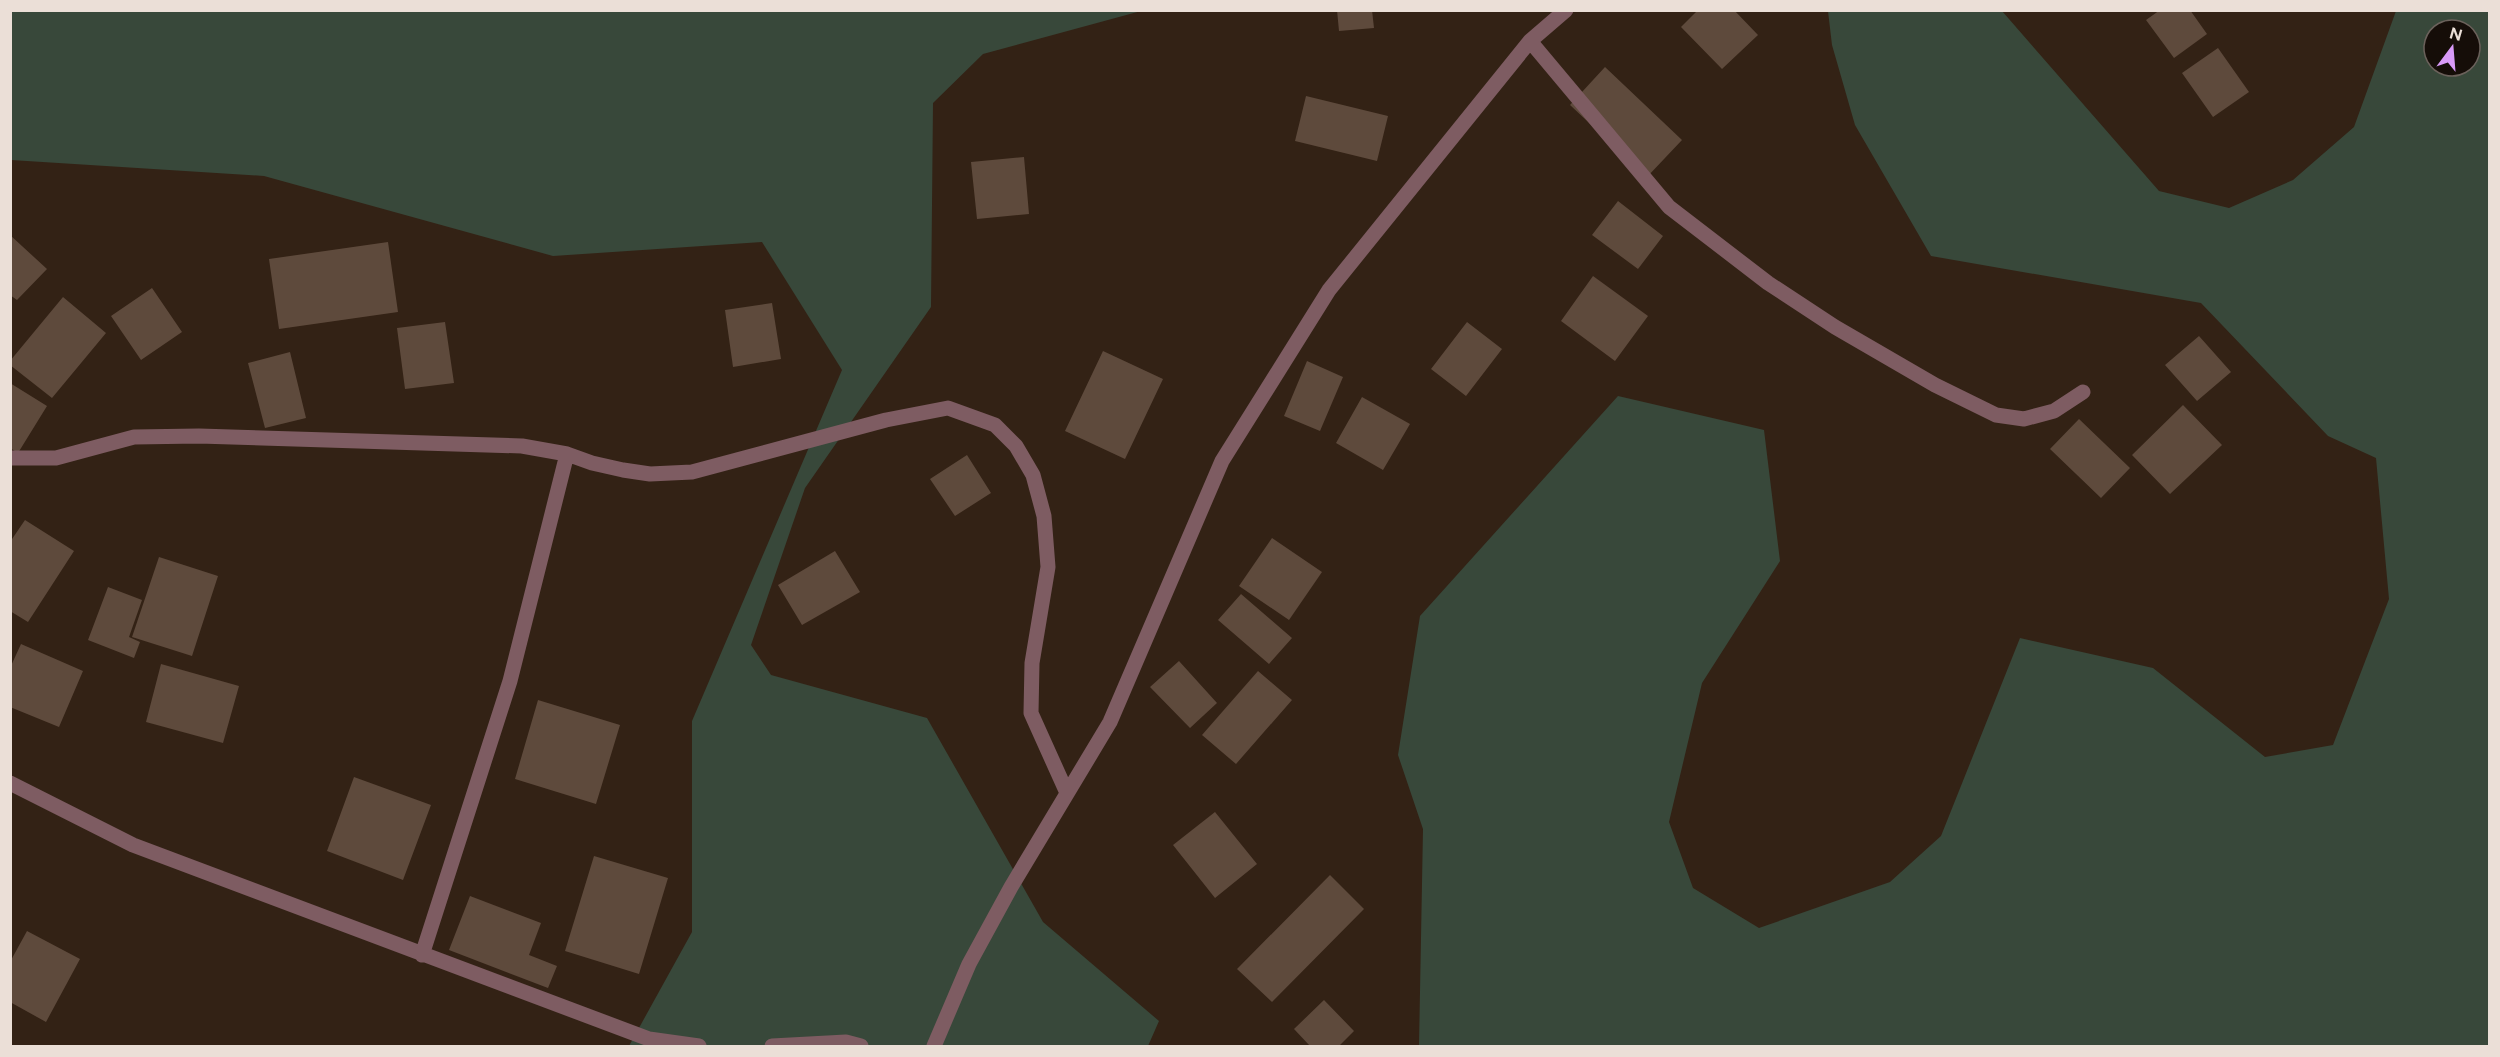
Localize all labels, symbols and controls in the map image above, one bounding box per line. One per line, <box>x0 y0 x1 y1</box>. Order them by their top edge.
north arrow <box>2422 18 2482 78</box>
text: N <box>2447 23 2465 45</box>

